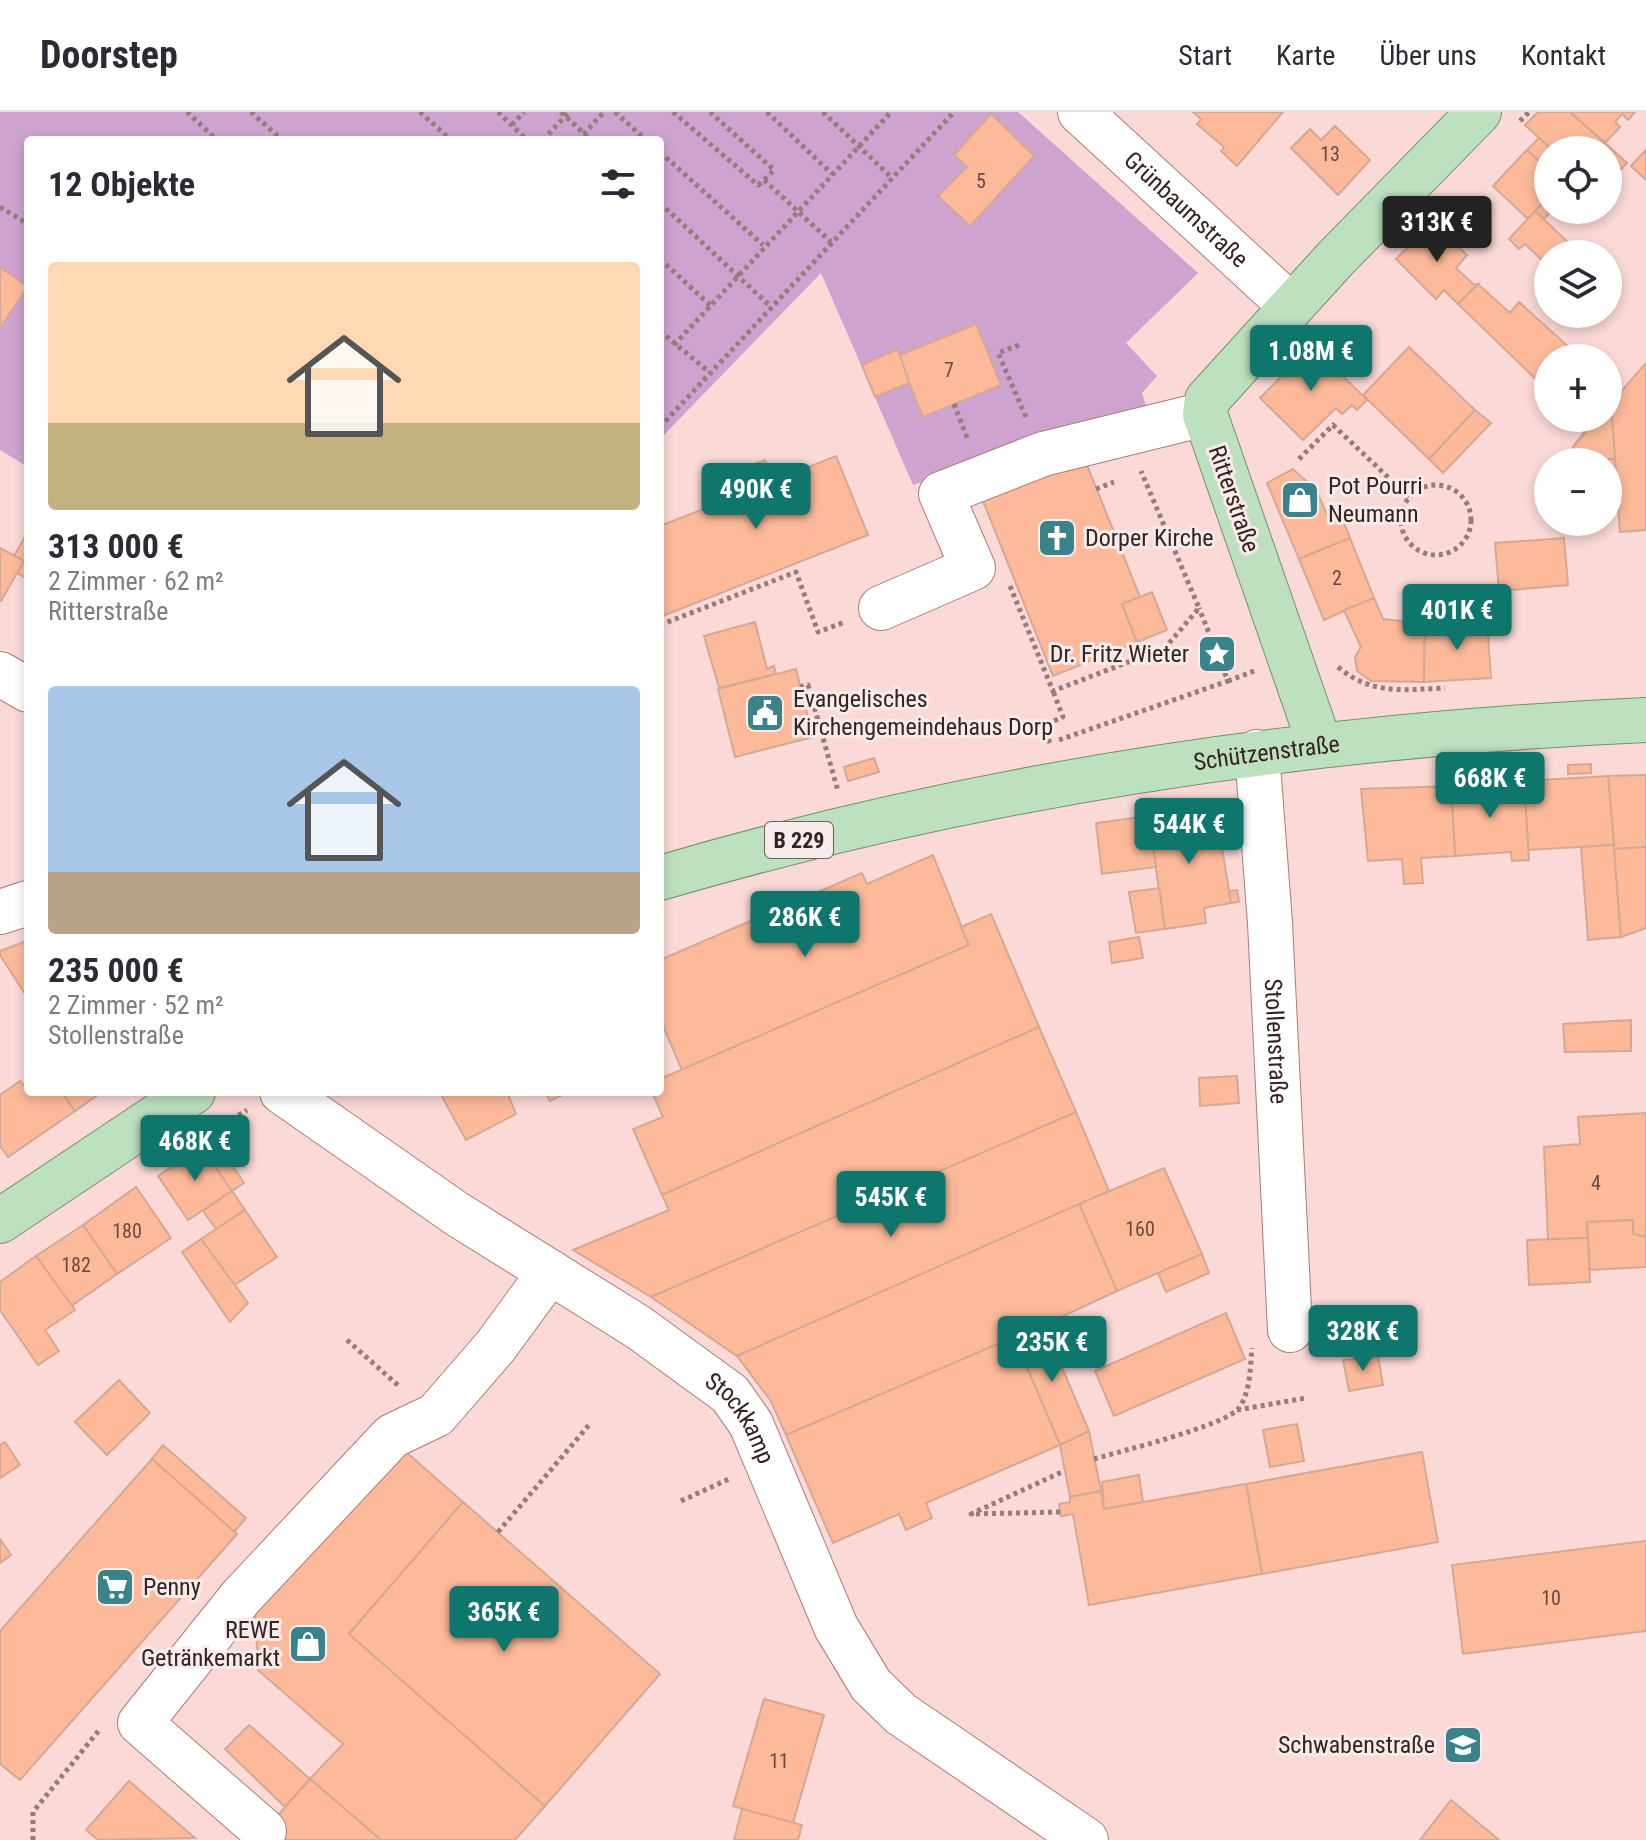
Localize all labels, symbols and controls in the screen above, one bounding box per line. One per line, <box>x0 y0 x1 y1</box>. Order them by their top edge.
text: Doorstep <box>40 33 178 77</box>
text: Start <box>1178 39 1232 72</box>
text: Karte <box>1276 39 1335 72</box>
text: Über uns <box>1379 39 1477 72</box>
text: Kontakt <box>1521 39 1606 72</box>
map controls <box>1534 136 1622 536</box>
button: locate <box>1534 136 1622 224</box>
house number: 13 <box>1320 142 1340 166</box>
street label: Grünbaumstraße <box>1118 146 1254 273</box>
icon: filters <box>596 162 640 206</box>
text: 12 Objekte <box>48 164 195 204</box>
house number: 5 <box>976 169 986 193</box>
pin: 313K € <box>1372 196 1502 264</box>
text: 313K € <box>1401 207 1473 237</box>
button: layers <box>1534 240 1622 328</box>
icon: home <box>272 314 416 458</box>
pin: 1.08M € <box>1237 325 1385 393</box>
text: 1.08M € <box>1268 336 1354 366</box>
button: + <box>1534 344 1622 432</box>
house number: 7 <box>944 358 954 382</box>
street label: Ritterstraße <box>1203 442 1265 556</box>
button: − <box>1534 448 1622 536</box>
pin: 490K € <box>691 463 821 531</box>
place label: Pot Pourri Neumann <box>1328 472 1423 528</box>
text: 490K € <box>720 474 792 504</box>
shop icon: Pot Pourri Neumann <box>1279 479 1321 521</box>
church icon: Dorper Kirche <box>1036 517 1078 559</box>
place label: Dorper Kirche <box>1085 524 1214 552</box>
text: 313 000 € <box>48 526 184 566</box>
text: 2 Zimmer · 62 m² <box>48 566 224 596</box>
house number: 2 <box>1332 566 1342 590</box>
pin: 401K € <box>1392 584 1522 652</box>
text: 401K € <box>1421 595 1493 625</box>
text: Ritterstraße <box>48 596 168 626</box>
place icon: Dr. Fritz Wieter <box>1196 633 1238 675</box>
place label: Dr. Fritz Wieter <box>1050 640 1189 668</box>
place label: Evangelisches Kirchengemeindehaus Dorp <box>793 685 1053 741</box>
public building icon: Evangelisches Kirchengemeindehaus Dorp <box>744 692 786 734</box>
street label: Schützenstraße <box>1192 730 1341 776</box>
icon: home <box>272 738 416 882</box>
pin: 668K € <box>1425 752 1555 820</box>
text: 668K € <box>1454 763 1526 793</box>
pin: 544K € <box>1124 798 1254 866</box>
text: 544K € <box>1153 809 1225 839</box>
road number: B 229 <box>765 822 833 858</box>
pin: 286K € <box>740 891 870 959</box>
text: 286K € <box>769 902 841 932</box>
text: 235 000 € <box>48 950 184 990</box>
street label: Stollenstraße <box>1259 978 1293 1105</box>
text: 2 Zimmer · 52 m² <box>48 990 224 1020</box>
text: Stollenstraße <box>48 1020 184 1050</box>
pin: 468K € <box>130 1115 260 1183</box>
text: 468K € <box>159 1126 231 1156</box>
pin: 545K € <box>826 1171 956 1239</box>
house number: 4 <box>1591 1171 1601 1195</box>
text: 545K € <box>855 1182 927 1212</box>
house number: 160 <box>1125 1217 1155 1241</box>
house number: 180 <box>112 1219 142 1243</box>
house number: 182 <box>61 1253 91 1277</box>
pin: 328K € <box>1298 1305 1428 1373</box>
pin: 235K € <box>987 1316 1117 1384</box>
text: 328K € <box>1327 1316 1399 1346</box>
text: 235K € <box>1016 1327 1088 1357</box>
street label: Stockkamp <box>700 1367 780 1468</box>
supermarket icon: Penny <box>94 1566 136 1608</box>
place label: Penny <box>143 1573 201 1601</box>
pin: 365K € <box>439 1586 569 1654</box>
house number: 10 <box>1541 1586 1561 1610</box>
text: 365K € <box>468 1597 540 1627</box>
place label: REWE Getränkemarkt <box>141 1616 280 1672</box>
shop icon: REWE Getränkemarkt <box>287 1623 329 1665</box>
school or university icon: Schwabenstraße <box>1442 1724 1484 1766</box>
place label: Schwabenstraße <box>1278 1731 1435 1759</box>
house number: 11 <box>769 1749 789 1773</box>

